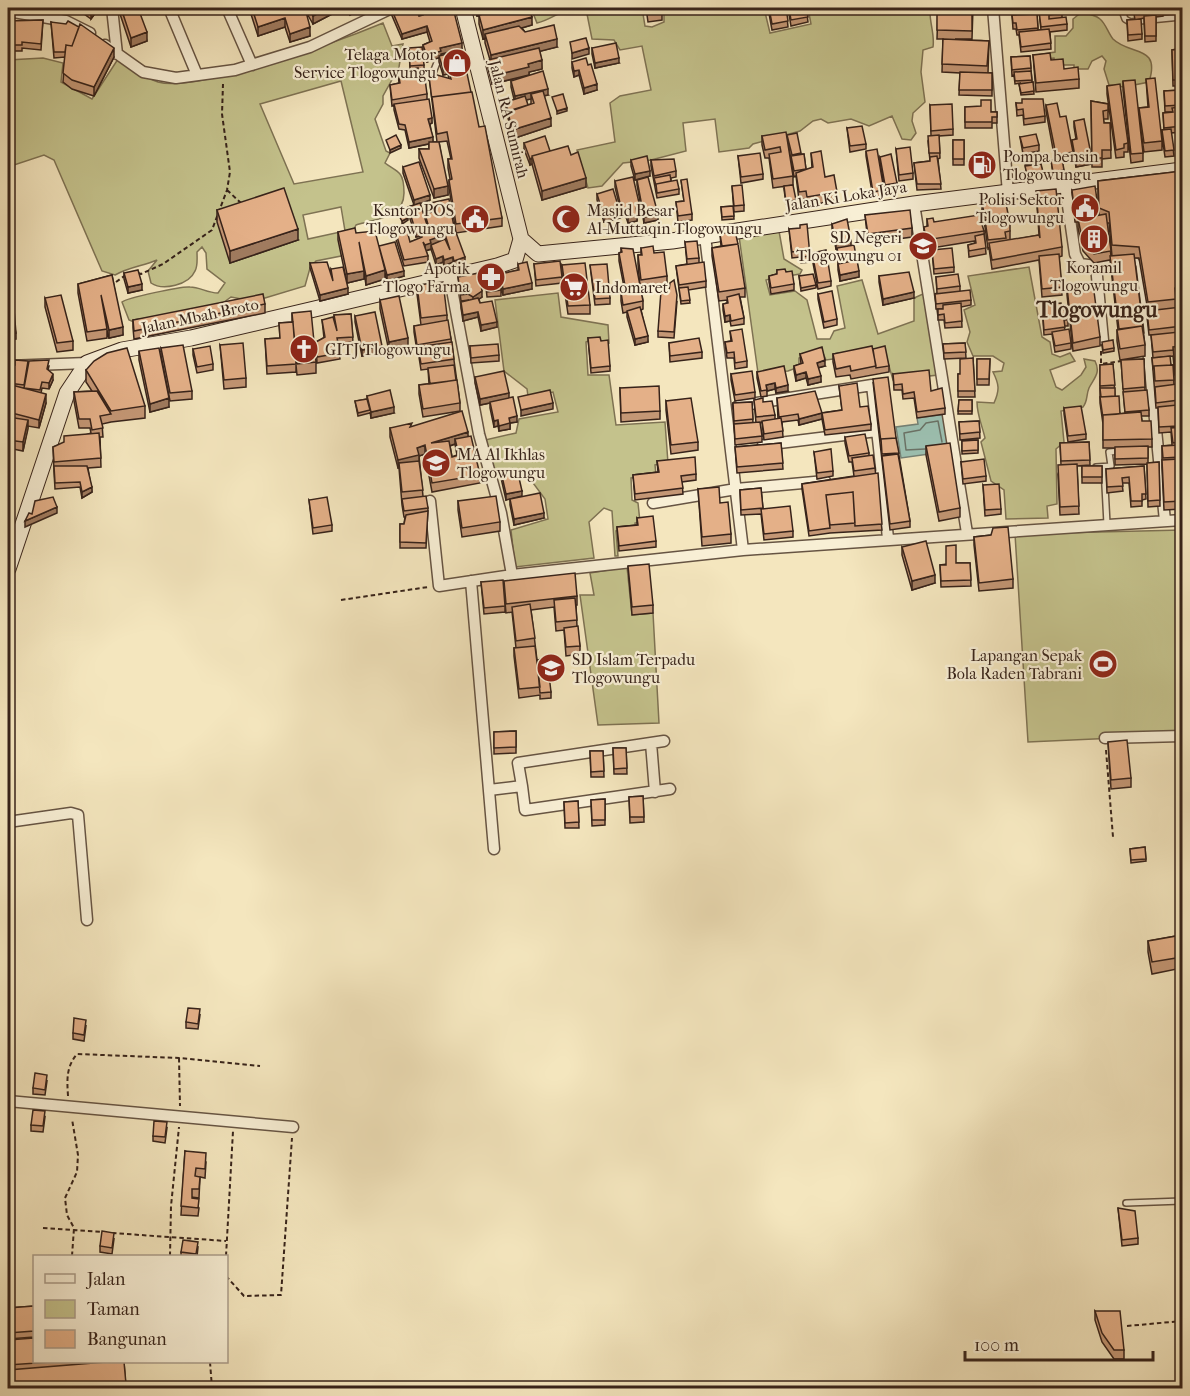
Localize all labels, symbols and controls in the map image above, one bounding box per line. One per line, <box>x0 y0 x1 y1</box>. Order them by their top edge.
place label: Telaga Motor Service Tlogowungu <box>294 45 436 82</box>
shop icon: Telaga Motor Service Tlogowungu <box>441 47 473 79</box>
street label: Jalan RA Sumirah <box>485 56 533 180</box>
place label: Pompa bensin Tlogowungu <box>1003 147 1099 184</box>
fuel station icon: Pompa bensin Tlogowungu <box>966 149 998 181</box>
street label: Jalan Ki Loka Jaya <box>782 177 909 215</box>
place label: Polisi Sektor Tlogowungu <box>976 190 1064 227</box>
public building icon: Polisi Sektor Tlogowungu <box>1069 192 1101 224</box>
place label: Ksntor POS Tlogowungu <box>366 201 454 238</box>
place label: Masjid Besar Al-Muttaqin Tlogowungu <box>586 201 762 238</box>
public building icon: Ksntor POS Tlogowungu <box>459 203 491 235</box>
mosque icon: Masjid Besar Al-Muttaqin Tlogowungu <box>550 203 582 235</box>
building icon: Koramil Tlogowungu <box>1078 223 1110 255</box>
place label: SD Negeri Tlogowungu 01 <box>796 228 902 265</box>
school or university icon: SD Negeri Tlogowungu 01 <box>907 230 939 262</box>
place label: Koramil Tlogowungu <box>1050 258 1138 295</box>
place label: Apotik Tlogo Farma <box>383 259 471 296</box>
pharmacy icon: Apotik Tlogo Farma <box>475 261 507 293</box>
supermarket icon: Indomaret <box>558 271 590 303</box>
place label: Indomaret <box>595 278 669 297</box>
street label: Jalan Mbah Broto <box>138 294 260 338</box>
district label: Tlogowungu <box>1036 297 1158 323</box>
church icon: GITJ Tlogowungu <box>288 333 320 365</box>
place label: GITJ Tlogowungu <box>325 340 451 359</box>
place label: MA Al Ikhlas Tlogowungu <box>457 445 545 482</box>
school or university icon: MA Al Ikhlas Tlogowungu <box>420 447 452 479</box>
place label: Lapangan Sepak Bola Raden Tabrani <box>946 646 1083 683</box>
sports icon: Lapangan Sepak Bola Raden Tabrani <box>1087 648 1119 680</box>
place label: SD Islam Terpadu Tlogowungu <box>572 650 695 687</box>
school or university icon: SD Islam Terpadu Tlogowungu <box>535 652 567 684</box>
legend <box>33 1255 228 1363</box>
text: Jalan <box>85 1269 126 1290</box>
text: Taman <box>87 1299 140 1320</box>
scale bar <box>965 1324 1152 1362</box>
text: Bangunan <box>87 1329 167 1350</box>
text: 100 m <box>974 1335 1019 1356</box>

